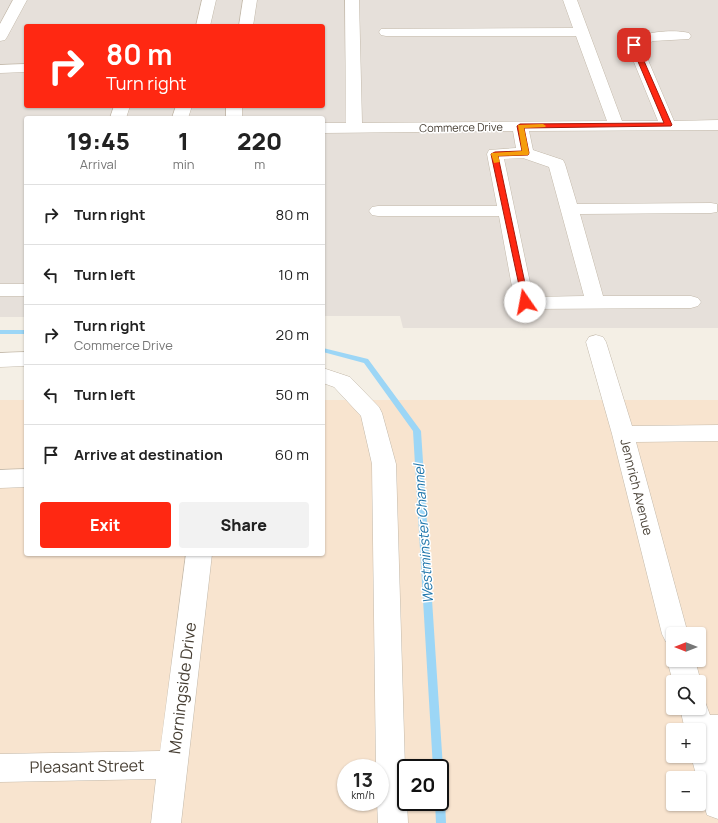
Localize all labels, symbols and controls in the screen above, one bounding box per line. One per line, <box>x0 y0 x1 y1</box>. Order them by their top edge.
pin <box>617 28 651 62</box>
icon: arrive <box>623 34 645 56</box>
text: 80 m <box>106 35 172 73</box>
icon: right <box>40 40 92 92</box>
text: Turn right <box>106 71 187 95</box>
street label: Commerce Drive <box>419 119 503 135</box>
text: 19:45 <box>67 124 130 157</box>
text: 1 <box>178 124 189 157</box>
text: 220 <box>237 124 282 157</box>
text: Arrival <box>80 155 117 173</box>
text: min <box>173 155 194 173</box>
text: m <box>254 155 265 173</box>
icon: right <box>40 204 62 226</box>
text: Turn right <box>74 204 145 225</box>
text: 80 m <box>275 204 309 225</box>
icon: left <box>40 264 62 286</box>
text: Turn left <box>74 264 136 285</box>
text: 10 m <box>278 264 309 285</box>
position arrow <box>504 281 546 323</box>
text: Turn right <box>74 315 145 336</box>
icon: right <box>40 324 62 346</box>
text: 20 m <box>276 324 309 345</box>
text: Commerce Drive <box>74 336 173 354</box>
icon: left <box>40 384 62 406</box>
text: Turn left <box>74 384 136 405</box>
text: 50 m <box>275 384 309 405</box>
street label: Jennrich Avenue <box>616 437 658 537</box>
icon: arrive <box>40 444 62 466</box>
text: Arrive at destination <box>74 444 223 465</box>
text: 60 m <box>275 444 309 465</box>
water label: Westminster Channel <box>409 462 437 604</box>
button: Exit <box>40 502 171 548</box>
button: Share <box>179 502 309 548</box>
street label: Morningside Drive <box>163 621 201 755</box>
north arrow <box>666 627 706 667</box>
map controls <box>666 627 706 811</box>
button: search <box>666 675 706 715</box>
button: + <box>666 723 706 763</box>
street label: Pleasant Street <box>29 754 145 778</box>
speed limit sign: 20 <box>397 759 449 811</box>
text: 13 <box>353 766 373 793</box>
button: − <box>666 771 706 811</box>
text: km/h <box>351 788 375 802</box>

